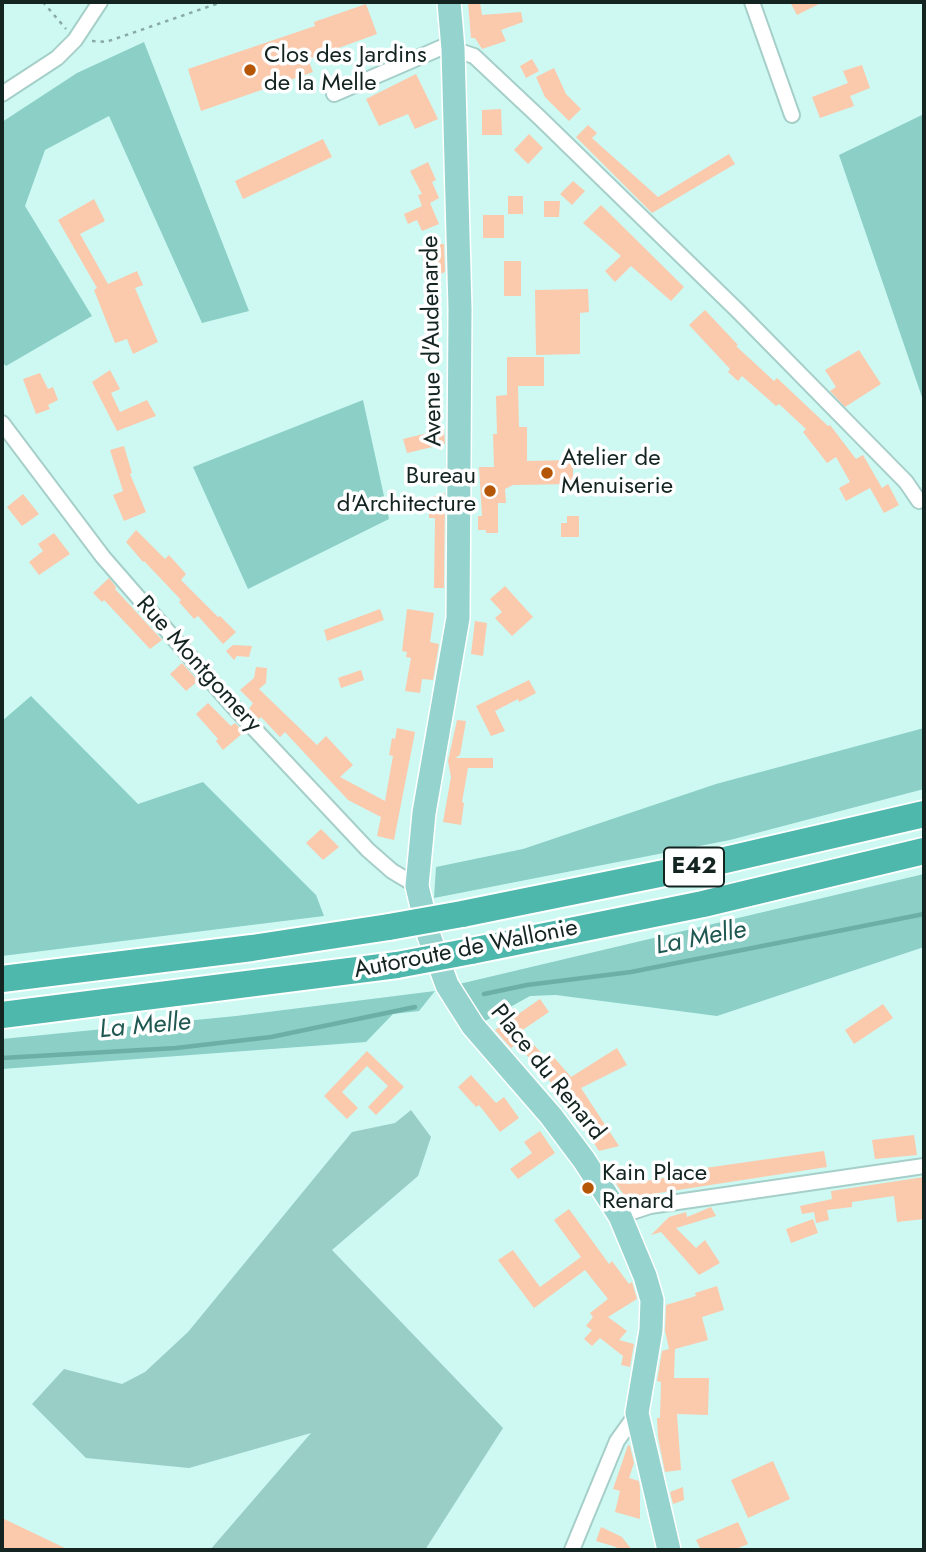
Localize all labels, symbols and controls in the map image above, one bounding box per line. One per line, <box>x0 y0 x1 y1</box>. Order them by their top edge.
place label: Clos des Jardins de la Melle <box>264 42 427 98</box>
marker: Clos des Jardins de la Melle <box>242 62 258 78</box>
street label: Avenue d'Audenarde <box>417 235 449 447</box>
place label: Atelier de Menuiserie <box>561 445 673 501</box>
place label: Bureau d'Architecture <box>337 463 476 519</box>
marker: Atelier de Menuiserie <box>539 465 555 481</box>
marker: Bureau d'Architecture <box>482 483 498 499</box>
street label: Rue Montgomery <box>129 591 267 739</box>
road number: E42 <box>664 848 724 887</box>
street label: Autoroute de Wallonie <box>352 914 580 986</box>
water label: La Melle <box>653 915 749 963</box>
street label: Place du Renard <box>483 999 611 1147</box>
water label: La Melle <box>98 1007 192 1047</box>
place label: Kain Place Renard <box>602 1160 707 1216</box>
marker: Kain Place Renard <box>580 1180 596 1196</box>

